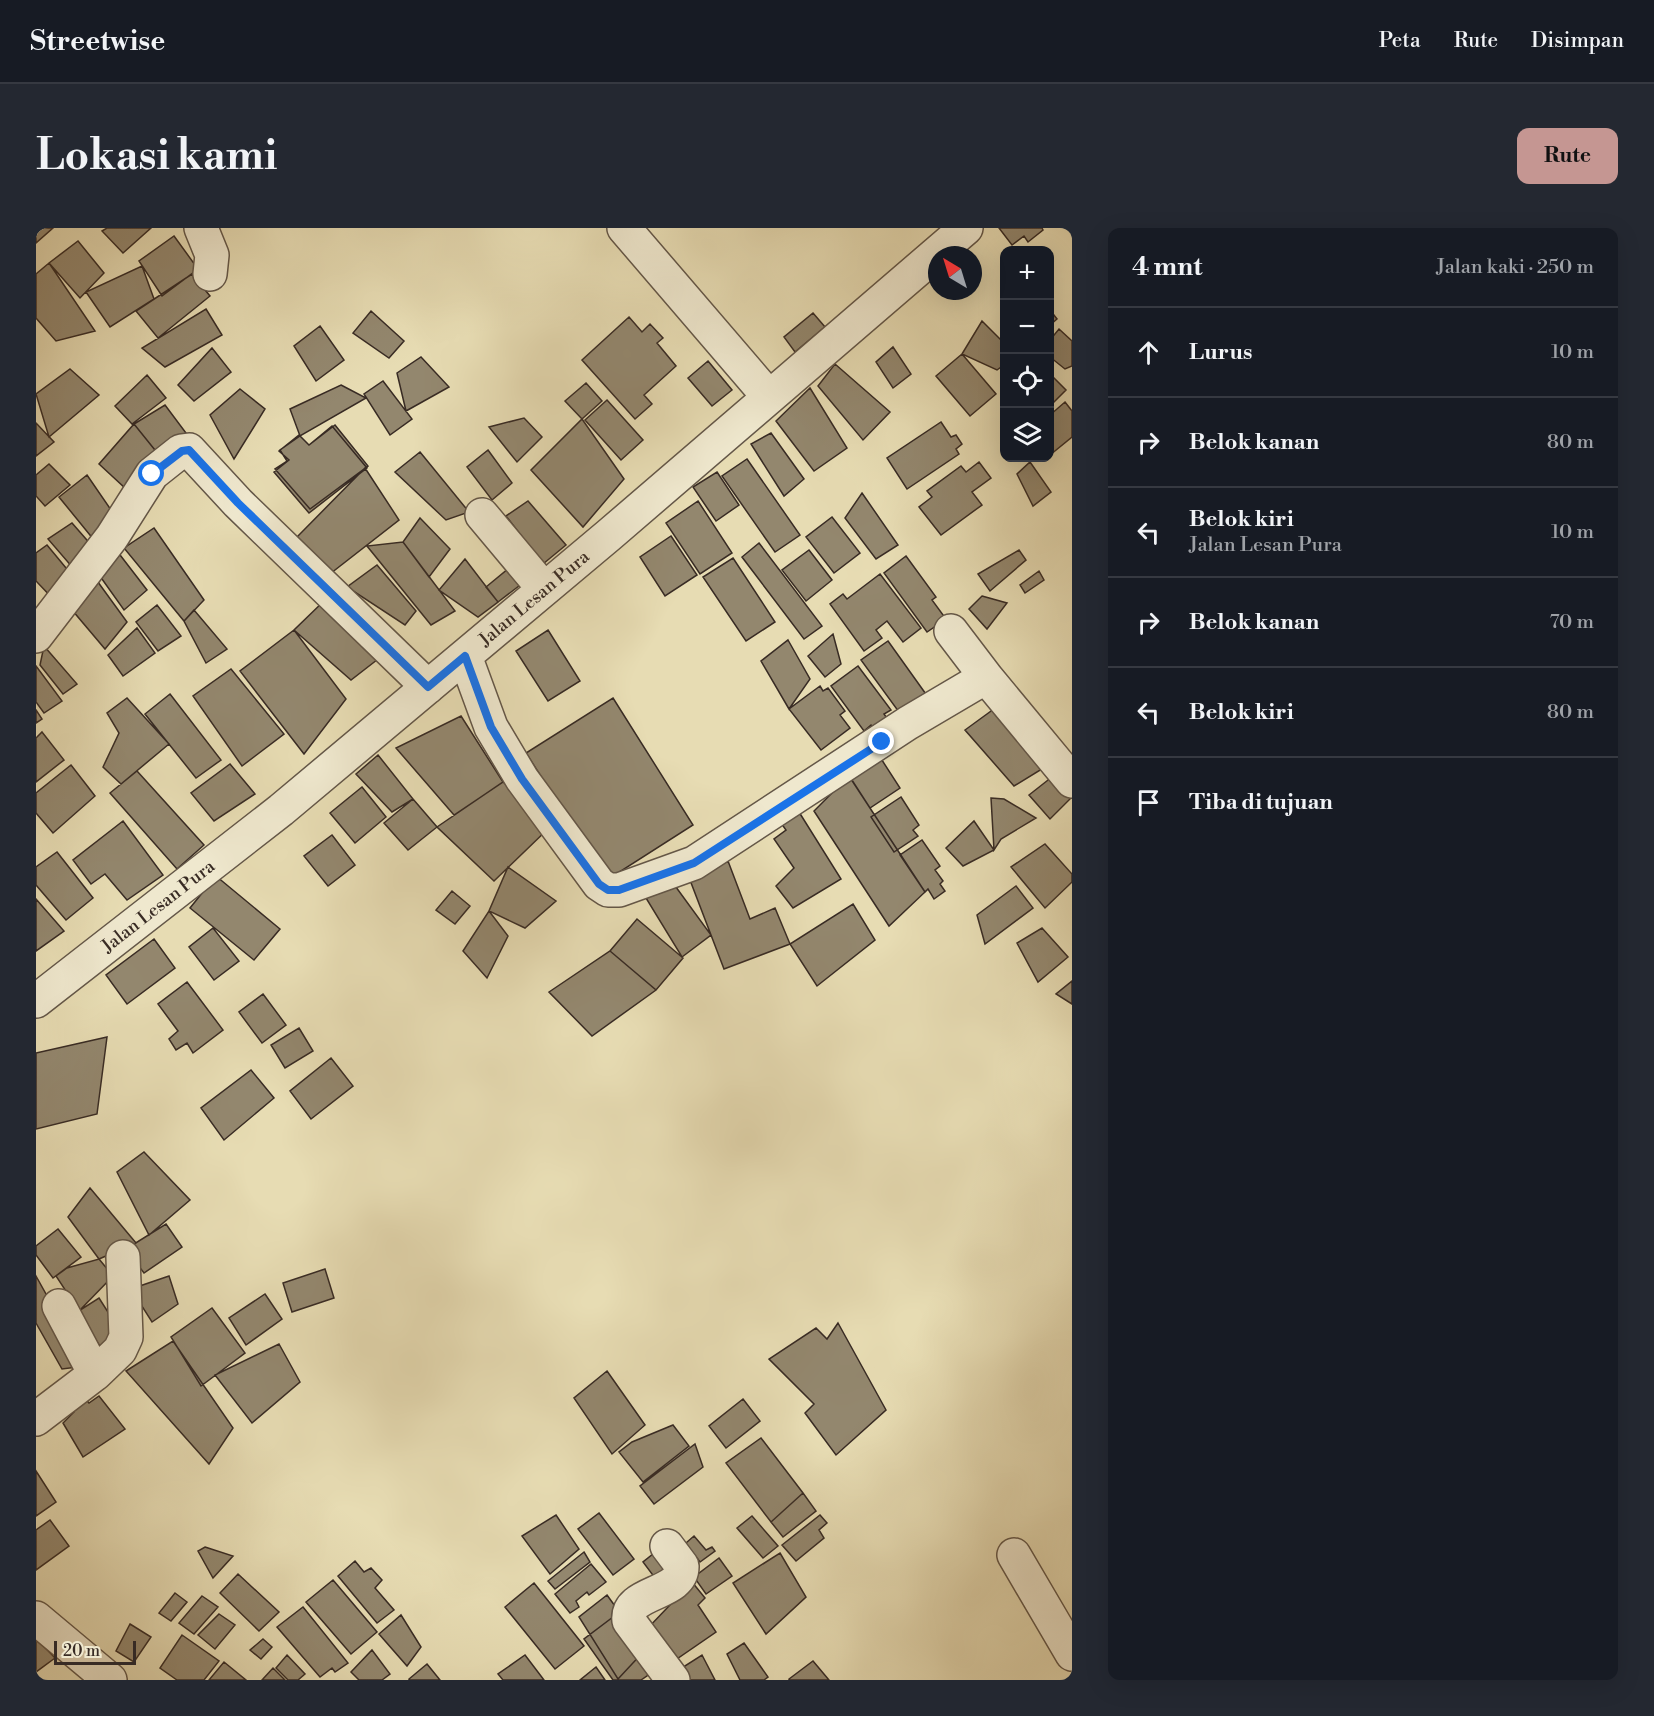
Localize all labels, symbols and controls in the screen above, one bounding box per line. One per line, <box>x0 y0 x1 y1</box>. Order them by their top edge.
text: Streetwise <box>30 24 165 59</box>
text: Peta <box>1379 28 1421 54</box>
text: Rute <box>1454 28 1498 54</box>
text: Disimpan <box>1531 28 1624 54</box>
button: Rute <box>1517 128 1618 184</box>
text: Lokasi kami <box>36 130 277 183</box>
north arrow <box>928 246 982 300</box>
map controls <box>1000 246 1054 462</box>
button: + <box>1000 246 1054 300</box>
text: 4 mnt <box>1132 251 1202 283</box>
text: Jalan kaki · 250 m <box>1436 255 1594 280</box>
button: − <box>1000 300 1054 354</box>
icon: ahead <box>1132 336 1165 369</box>
text: Lurus <box>1189 339 1252 366</box>
text: 10 m <box>1551 340 1594 365</box>
button: locate <box>1000 354 1054 408</box>
button: layers <box>1000 408 1054 462</box>
icon: right <box>1132 426 1165 459</box>
text: Belok kanan <box>1189 429 1319 456</box>
text: 80 m <box>1547 430 1594 455</box>
route start <box>138 460 164 486</box>
text: Belok kiri <box>1189 506 1294 533</box>
icon: left <box>1132 516 1165 549</box>
text: 10 m <box>1551 520 1594 545</box>
text: Jalan Lesan Pura <box>1189 533 1342 558</box>
street label: Jalan Lesan Pura <box>473 545 595 652</box>
icon: right <box>1132 606 1165 639</box>
text: Belok kanan <box>1189 609 1319 636</box>
text: 70 m <box>1550 610 1594 635</box>
icon: left <box>1132 696 1165 729</box>
text: Belok kiri <box>1189 699 1294 726</box>
text: 80 m <box>1547 700 1594 725</box>
route end <box>868 728 894 754</box>
icon: arrive <box>1132 786 1165 819</box>
text: Tiba di tujuan <box>1189 789 1333 816</box>
street label: Jalan Lesan Pura <box>96 854 220 958</box>
scale bar <box>54 1638 136 1666</box>
text: 20 m <box>63 1641 100 1661</box>

